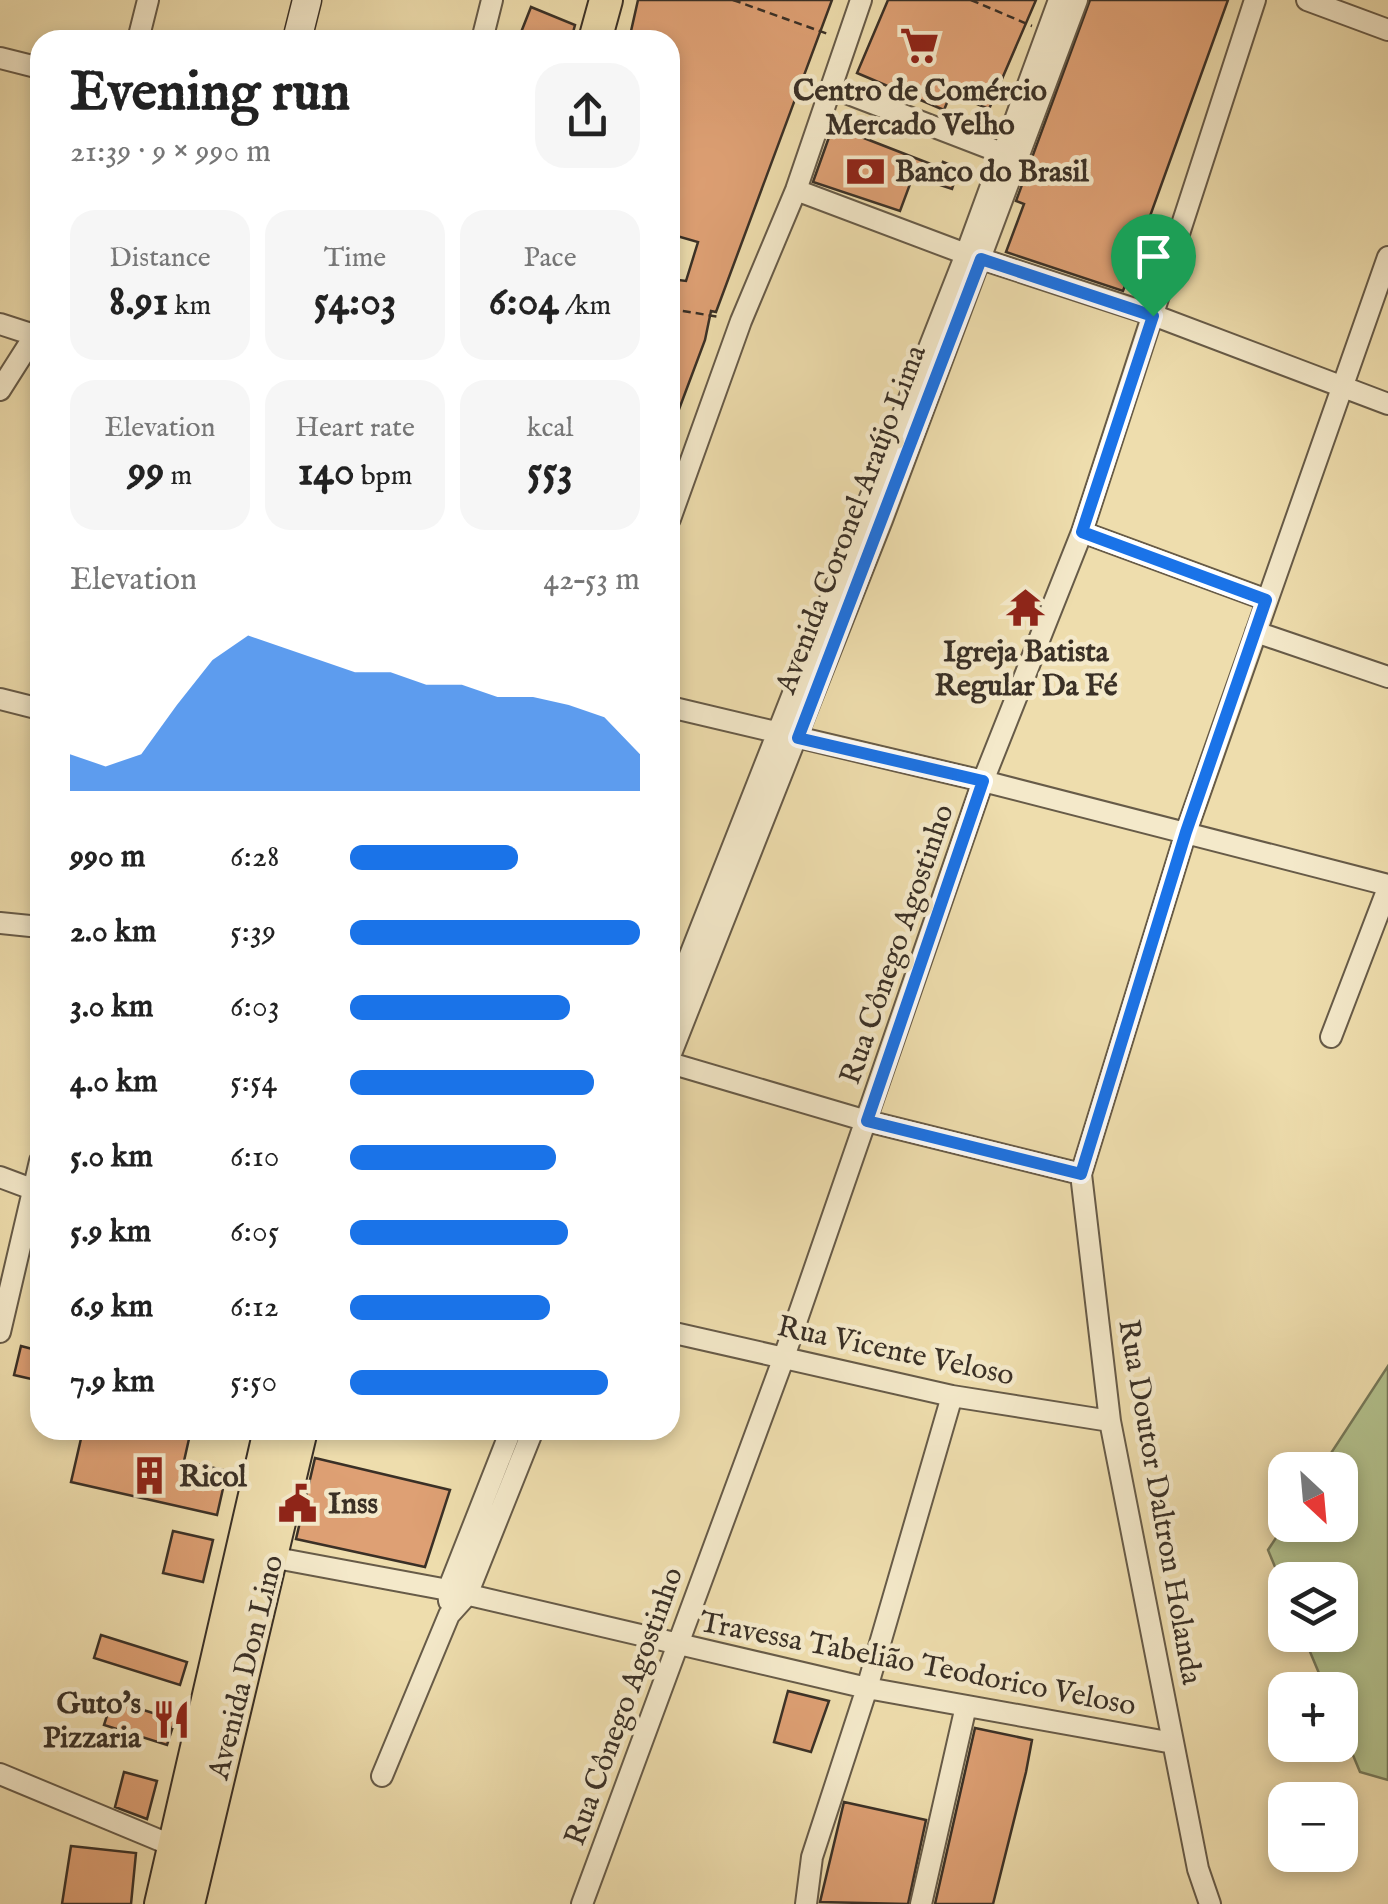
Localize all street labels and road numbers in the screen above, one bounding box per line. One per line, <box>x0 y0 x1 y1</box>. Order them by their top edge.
street label: Avenida Coronel Araújo Lima <box>767 340 936 700</box>
street label: Rua Cônego Agostinho <box>832 800 964 1090</box>
street label: Rua Vicente Veloso <box>774 1308 1018 1396</box>
street label: Rua Doutor Daltron Holanda <box>1108 1317 1210 1688</box>
street label: Avenida Don Lino <box>200 1551 293 1785</box>
street label: Rua Cônego Agostinho <box>557 1562 693 1851</box>
street label: Travessa Tabelião Teodorico Veloso <box>696 1604 1139 1726</box>

